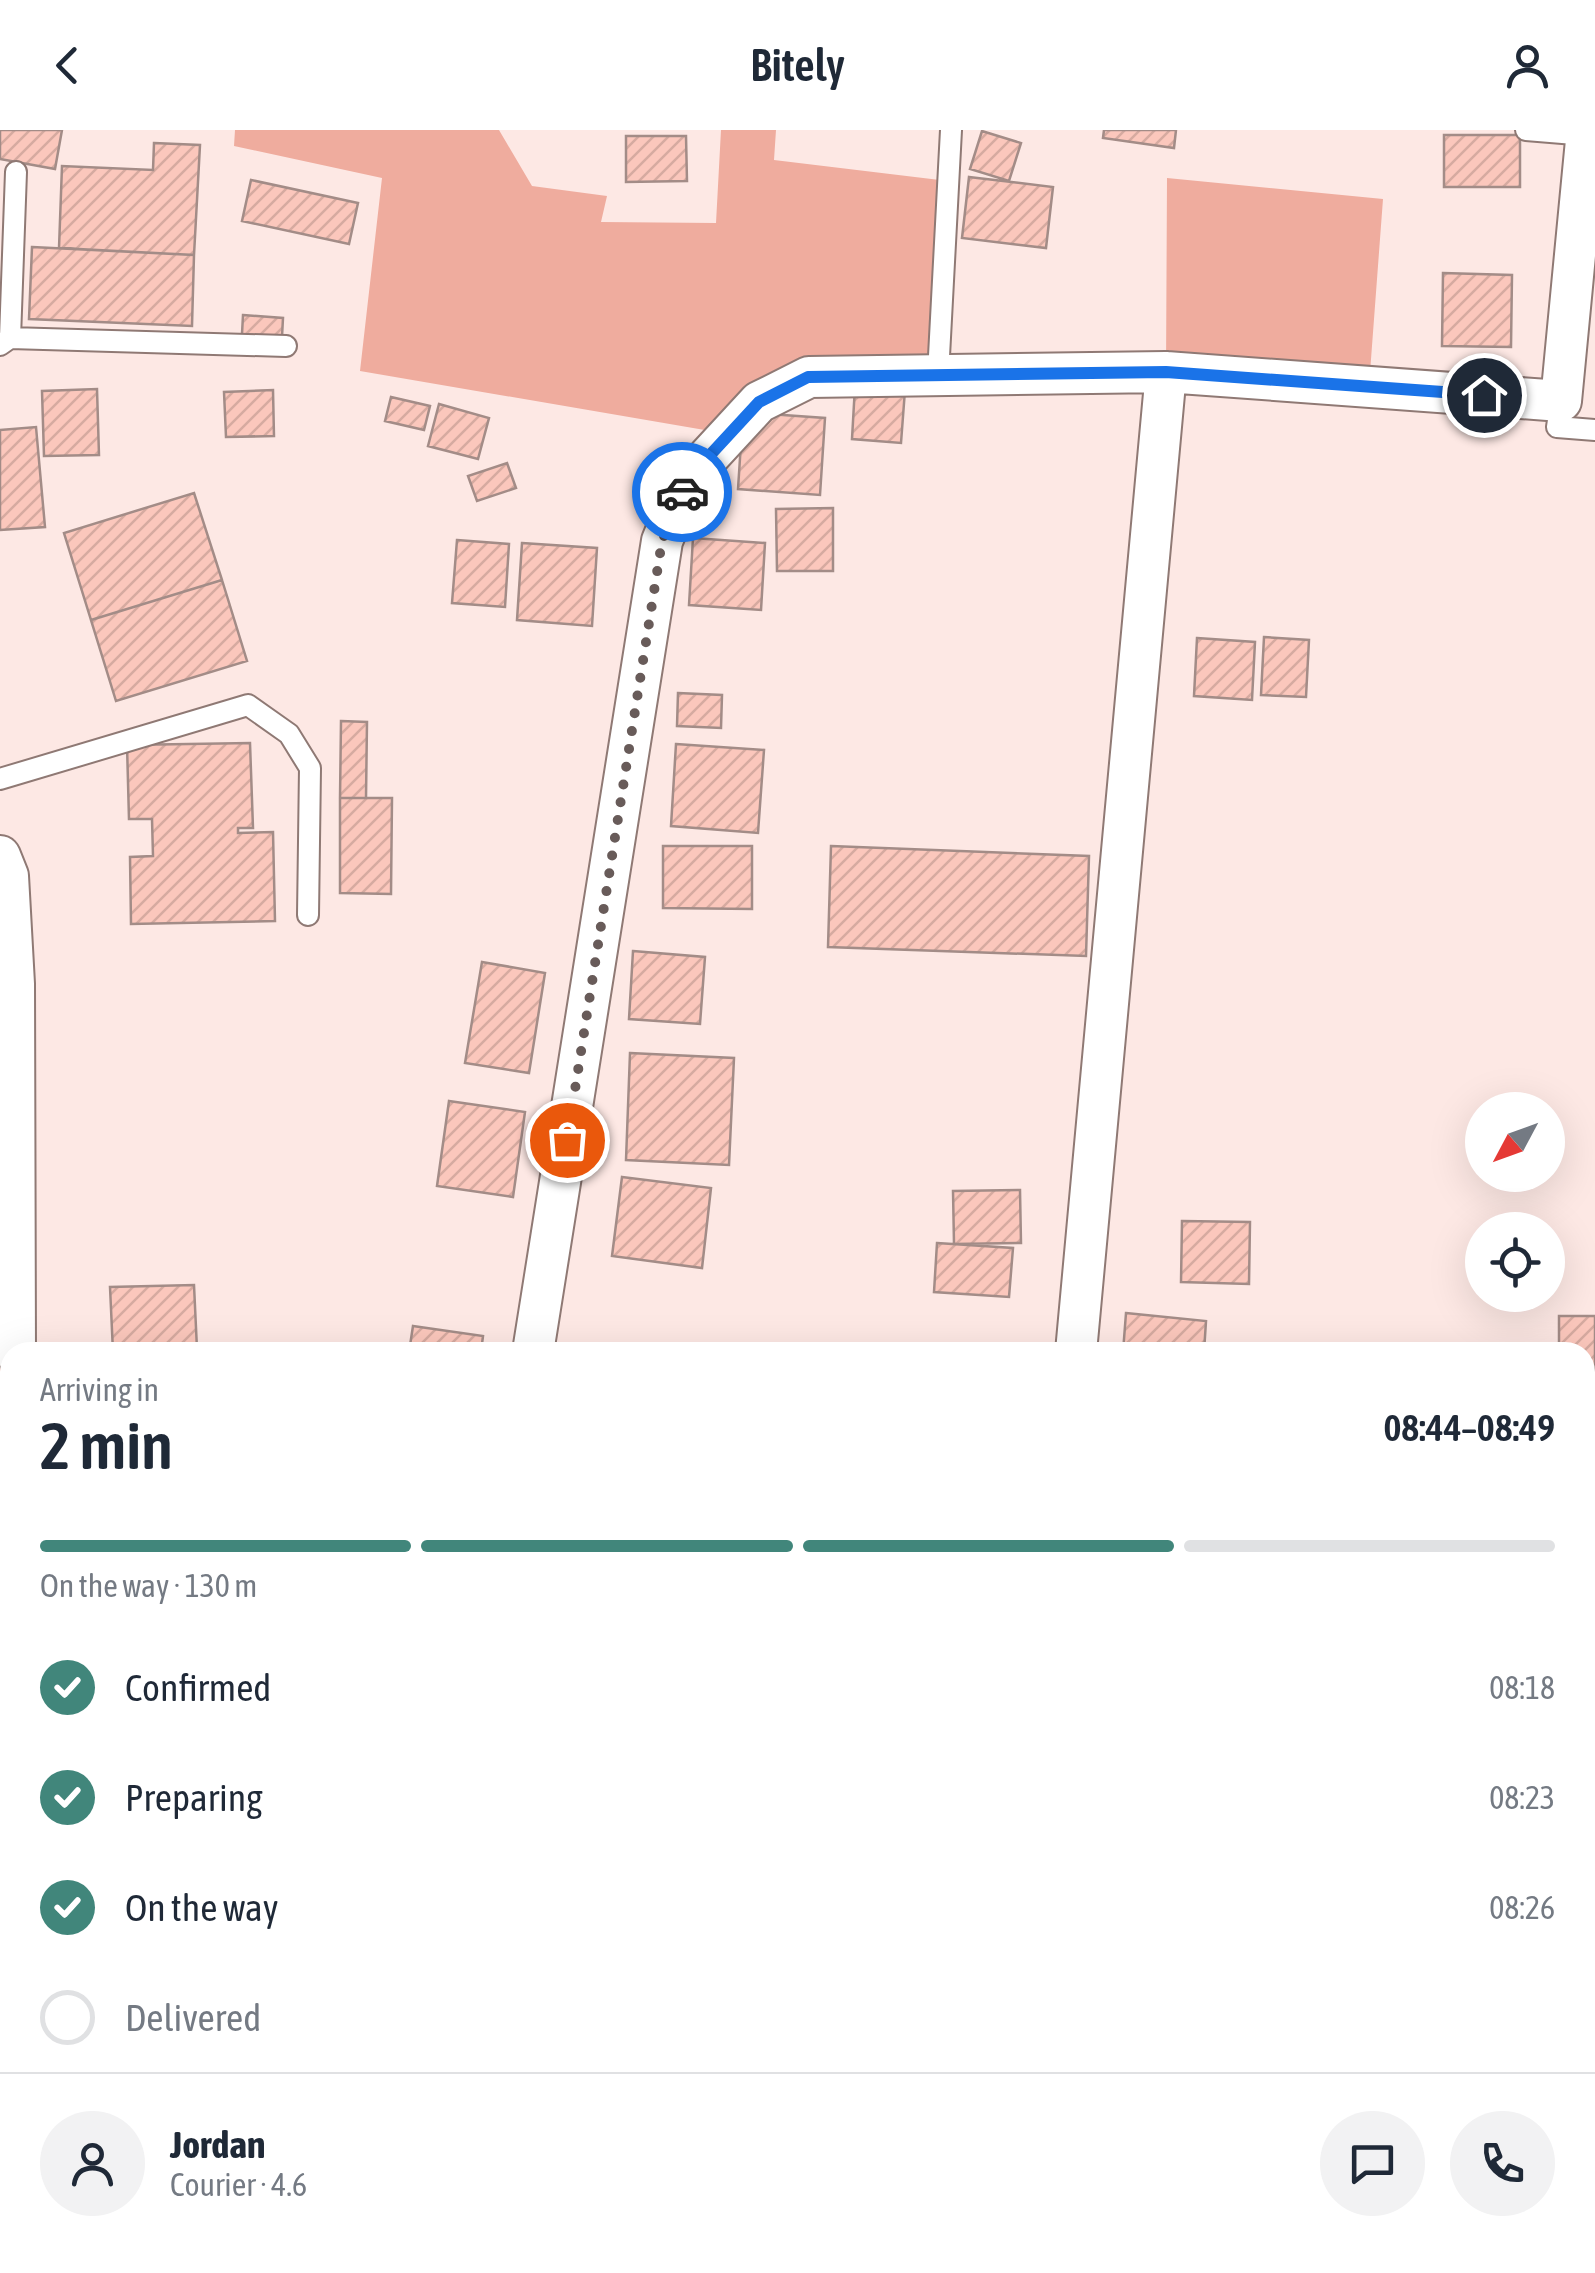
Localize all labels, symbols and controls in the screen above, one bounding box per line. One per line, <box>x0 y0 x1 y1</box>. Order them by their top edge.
icon: back <box>40 38 95 93</box>
icon: person <box>1500 38 1555 93</box>
text: Bitely <box>750 39 845 91</box>
pin <box>1442 353 1527 438</box>
icon: home <box>1457 368 1512 423</box>
courier <box>632 442 732 542</box>
icon: car <box>655 465 710 520</box>
north arrow <box>1465 1092 1565 1192</box>
map controls <box>1465 1092 1565 1312</box>
pin <box>525 1098 610 1183</box>
icon: bag <box>540 1113 595 1168</box>
button: locate <box>1465 1212 1565 1312</box>
text: Arriving in <box>40 1371 159 1408</box>
text: 08:44–08:49 <box>1383 1406 1555 1449</box>
text: 2 min <box>40 1408 173 1483</box>
text: On the way · 130 m <box>40 1567 257 1604</box>
icon: check <box>40 1660 95 1715</box>
text: Confirmed <box>125 1666 271 1709</box>
text: 08:18 <box>1489 1669 1555 1706</box>
icon: check <box>40 1770 95 1825</box>
text: Preparing <box>125 1776 263 1819</box>
text: 08:23 <box>1489 1779 1555 1816</box>
icon: check <box>40 1880 95 1935</box>
text: On the way <box>125 1886 278 1929</box>
text: 08:26 <box>1489 1889 1555 1926</box>
text: Delivered <box>125 1996 261 2039</box>
button: person <box>40 2111 145 2216</box>
button: chat <box>1320 2111 1425 2216</box>
button: phone <box>1450 2111 1555 2216</box>
text: Jordan <box>170 2123 265 2166</box>
text: Courier · 4.6 <box>170 2166 307 2203</box>

